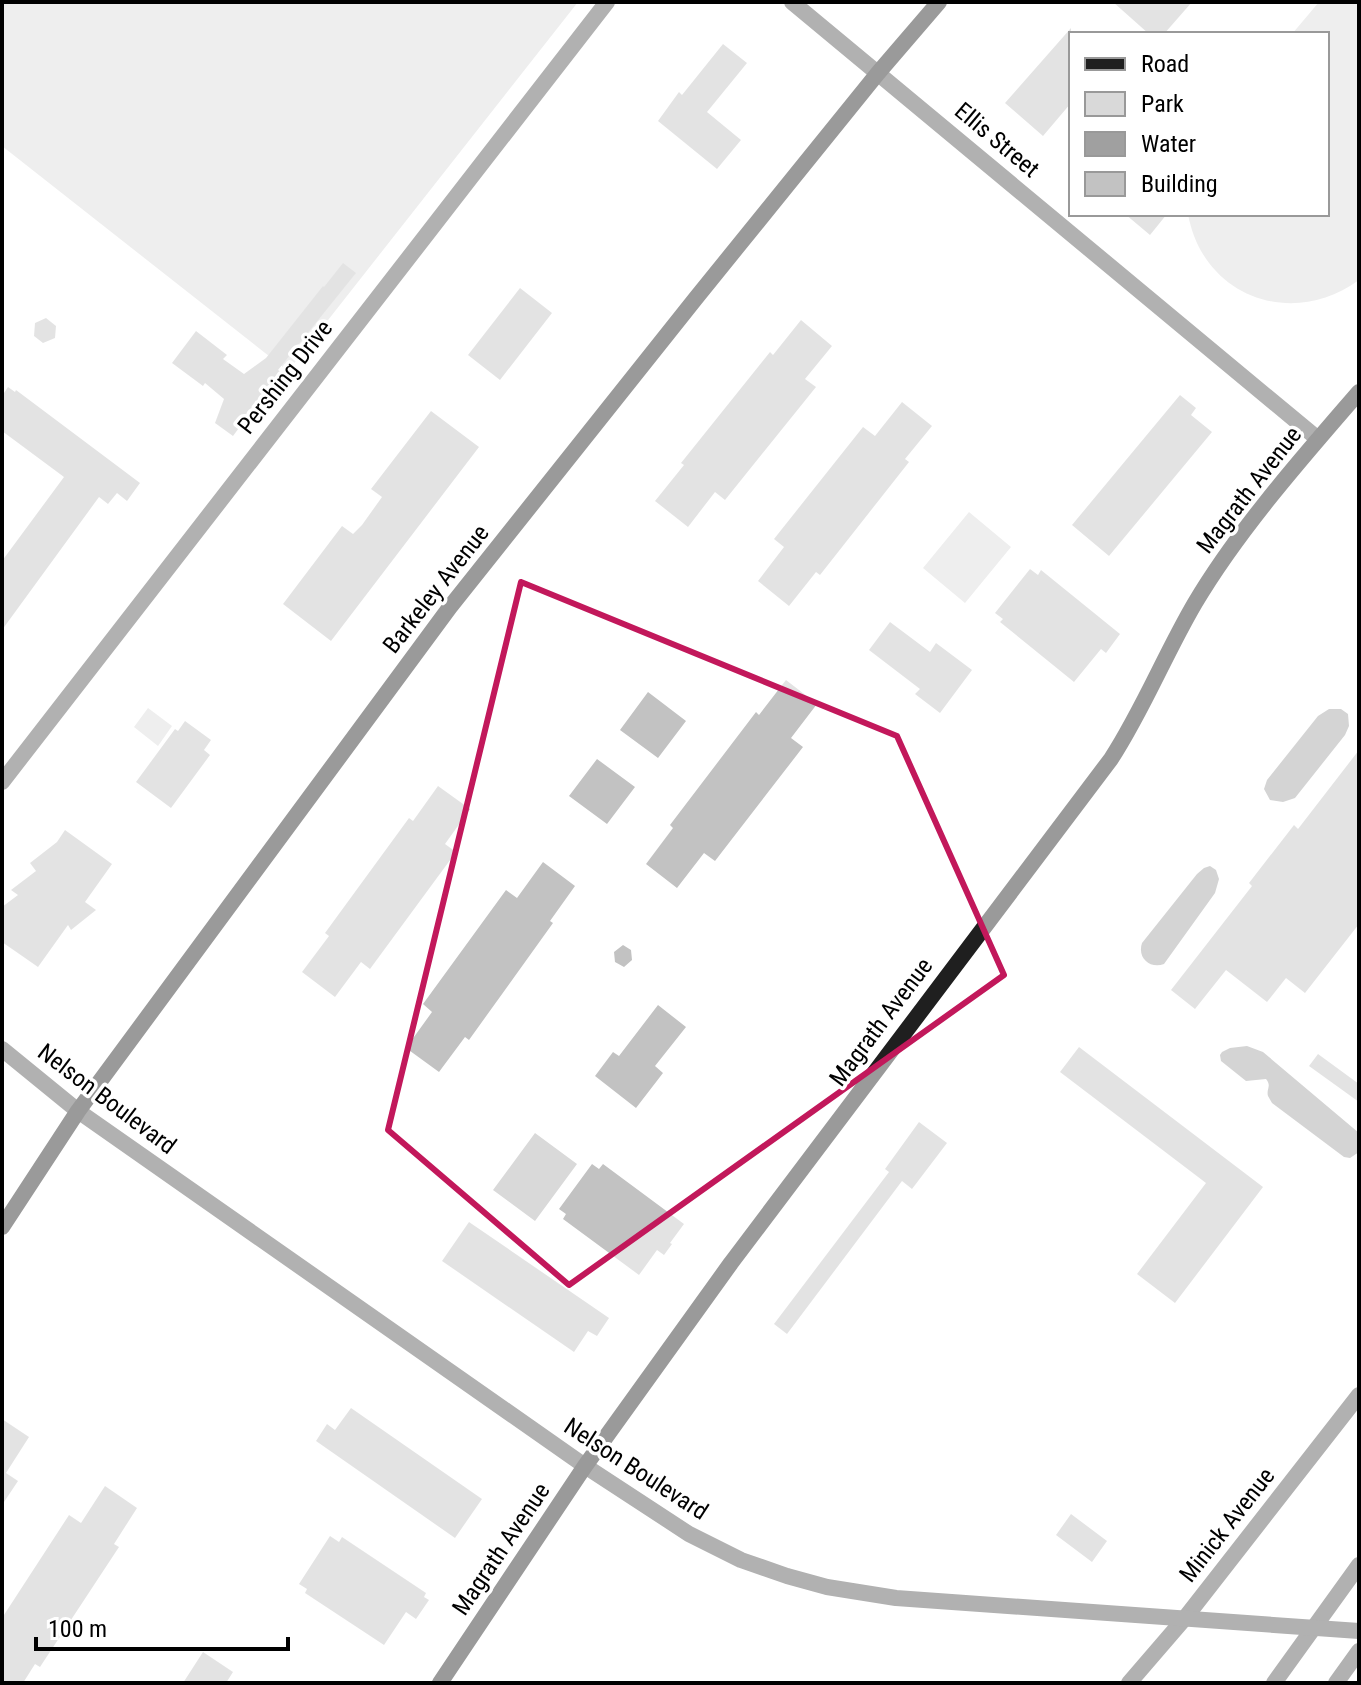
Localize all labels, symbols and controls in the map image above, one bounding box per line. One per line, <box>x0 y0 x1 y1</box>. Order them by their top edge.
legend <box>1069 32 1329 216</box>
text: Road <box>1141 50 1189 78</box>
text: Park <box>1141 90 1184 118</box>
street label: Ellis Street <box>949 97 1045 183</box>
text: Water <box>1141 130 1196 158</box>
text: Building <box>1141 170 1218 198</box>
street label: Pershing Drive <box>232 315 338 439</box>
street label: Magrath Avenue <box>1191 421 1307 559</box>
street label: Barkeley Avenue <box>377 519 495 659</box>
street label: Magrath Avenue <box>824 952 938 1092</box>
street label: Nelson Boulevard <box>32 1038 182 1160</box>
street label: Nelson Boulevard <box>559 1412 713 1526</box>
street label: Minick Avenue <box>1174 1462 1280 1588</box>
street label: Magrath Avenue <box>447 1478 555 1620</box>
scale bar <box>36 1601 288 1651</box>
text: 100 m <box>48 1615 107 1643</box>

